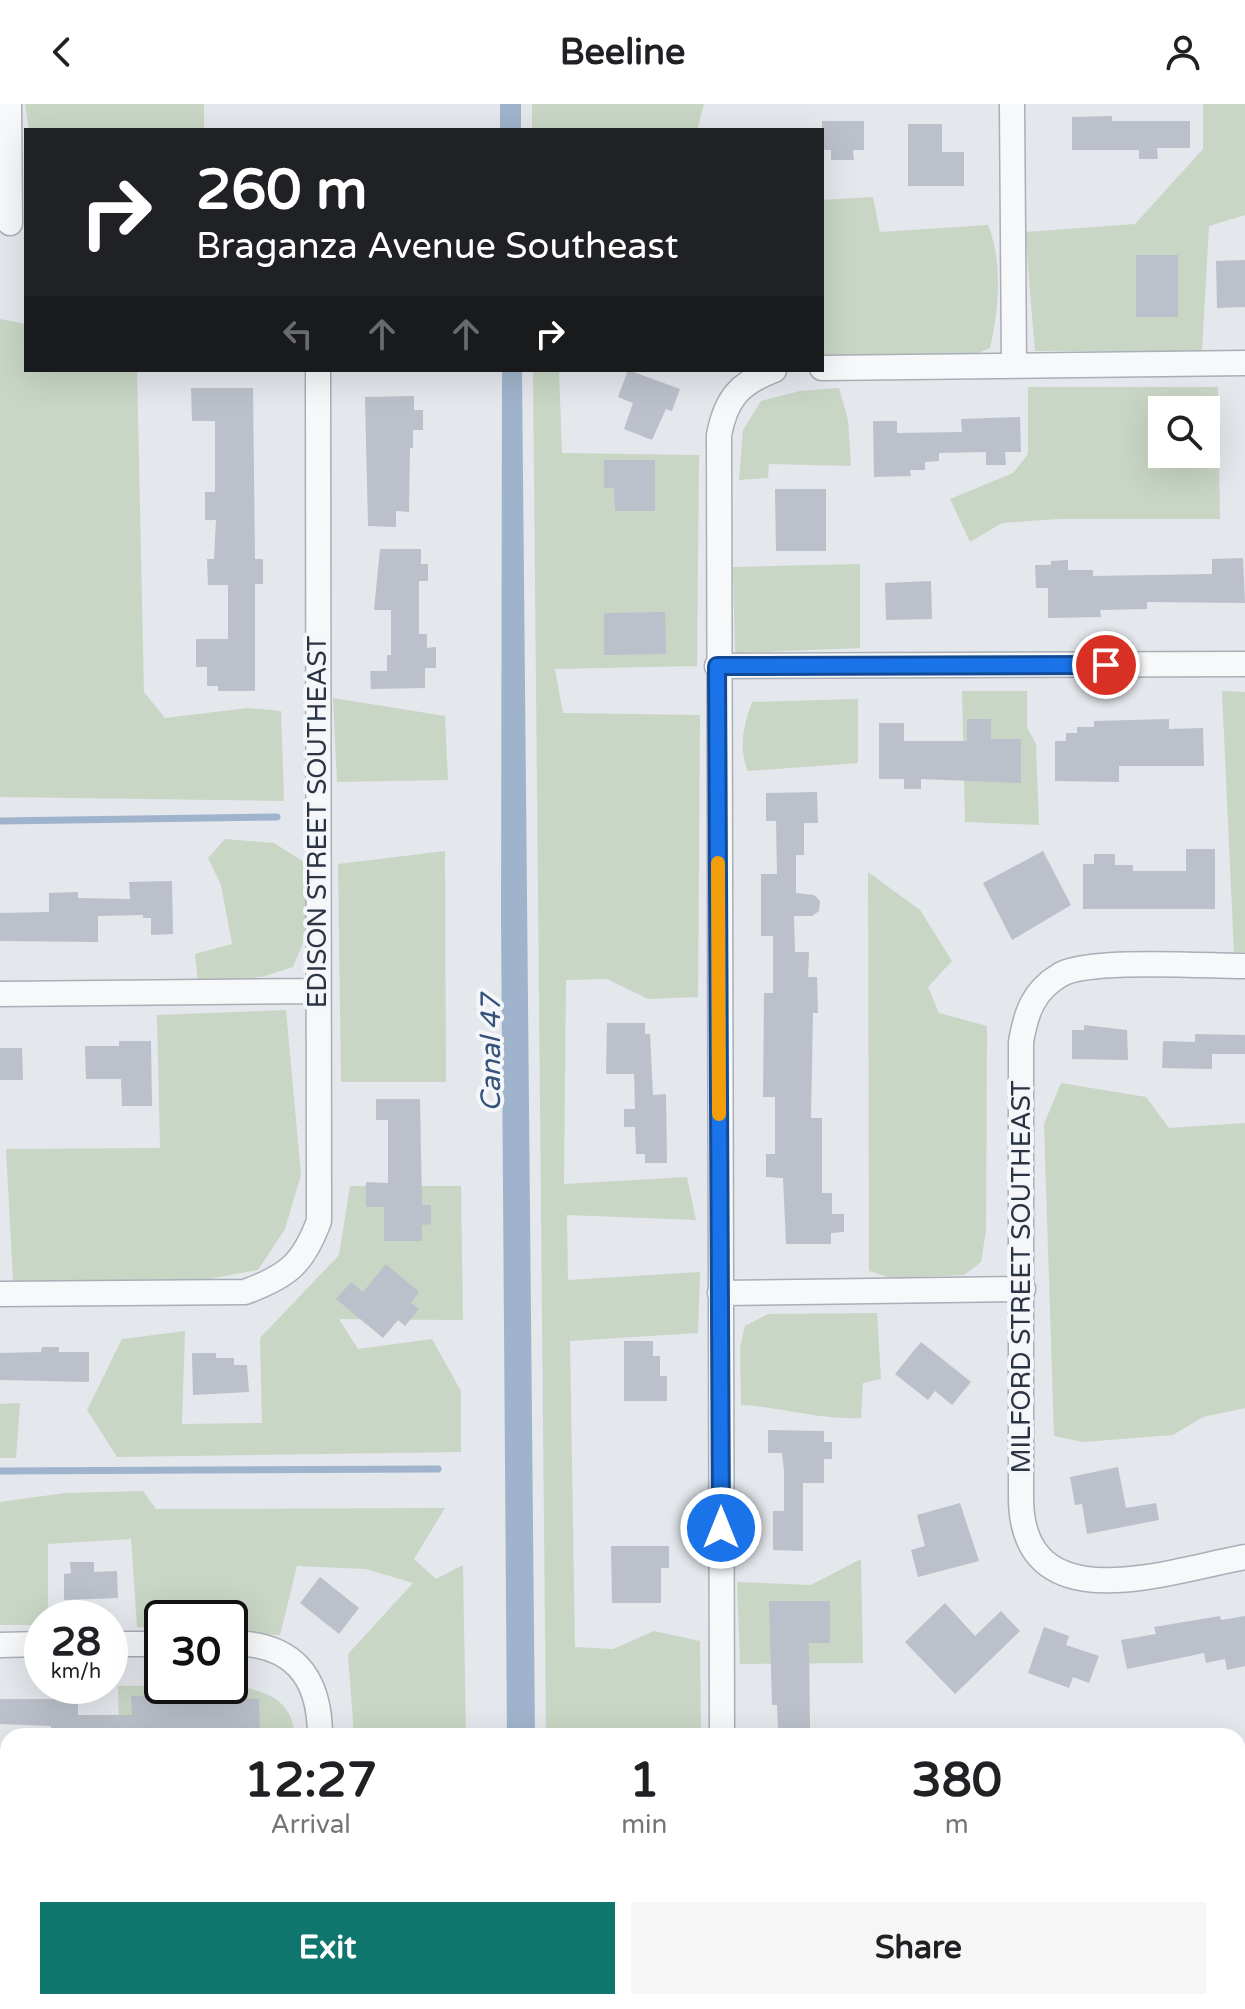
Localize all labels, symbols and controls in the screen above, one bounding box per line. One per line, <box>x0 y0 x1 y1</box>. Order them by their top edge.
icon: back <box>40 30 84 74</box>
icon: person <box>1161 30 1205 74</box>
text: Beeline <box>560 31 685 74</box>
text: 260 m <box>196 157 367 224</box>
icon: right <box>64 160 168 264</box>
text: Braganza Avenue Southeast <box>196 225 678 268</box>
icon: left <box>276 312 320 356</box>
icon: ahead <box>360 312 404 356</box>
icon: ahead <box>444 312 488 356</box>
icon: right <box>528 312 572 356</box>
map controls <box>1148 396 1220 468</box>
button: search <box>1148 396 1220 468</box>
pin <box>1072 631 1140 699</box>
street label: EDISON STREET SOUTHEAST <box>302 636 333 1008</box>
icon: arrive <box>1084 643 1128 687</box>
water label: Canal 47 <box>474 991 508 1112</box>
street label: MILFORD STREET SOUTHEAST <box>1006 1080 1037 1474</box>
position arrow <box>679 1486 763 1570</box>
speed limit sign: 30 <box>144 1600 248 1704</box>
text: 28 <box>51 1618 101 1666</box>
text: km/h <box>51 1660 101 1684</box>
text: 12:27 <box>244 1752 377 1810</box>
text: 1 <box>629 1752 659 1810</box>
text: 380 <box>911 1752 1002 1810</box>
text: Arrival <box>270 1809 351 1840</box>
text: min <box>621 1809 667 1840</box>
text: m <box>945 1809 969 1840</box>
button: Exit <box>40 1902 615 1994</box>
button: Share <box>631 1902 1206 1994</box>

